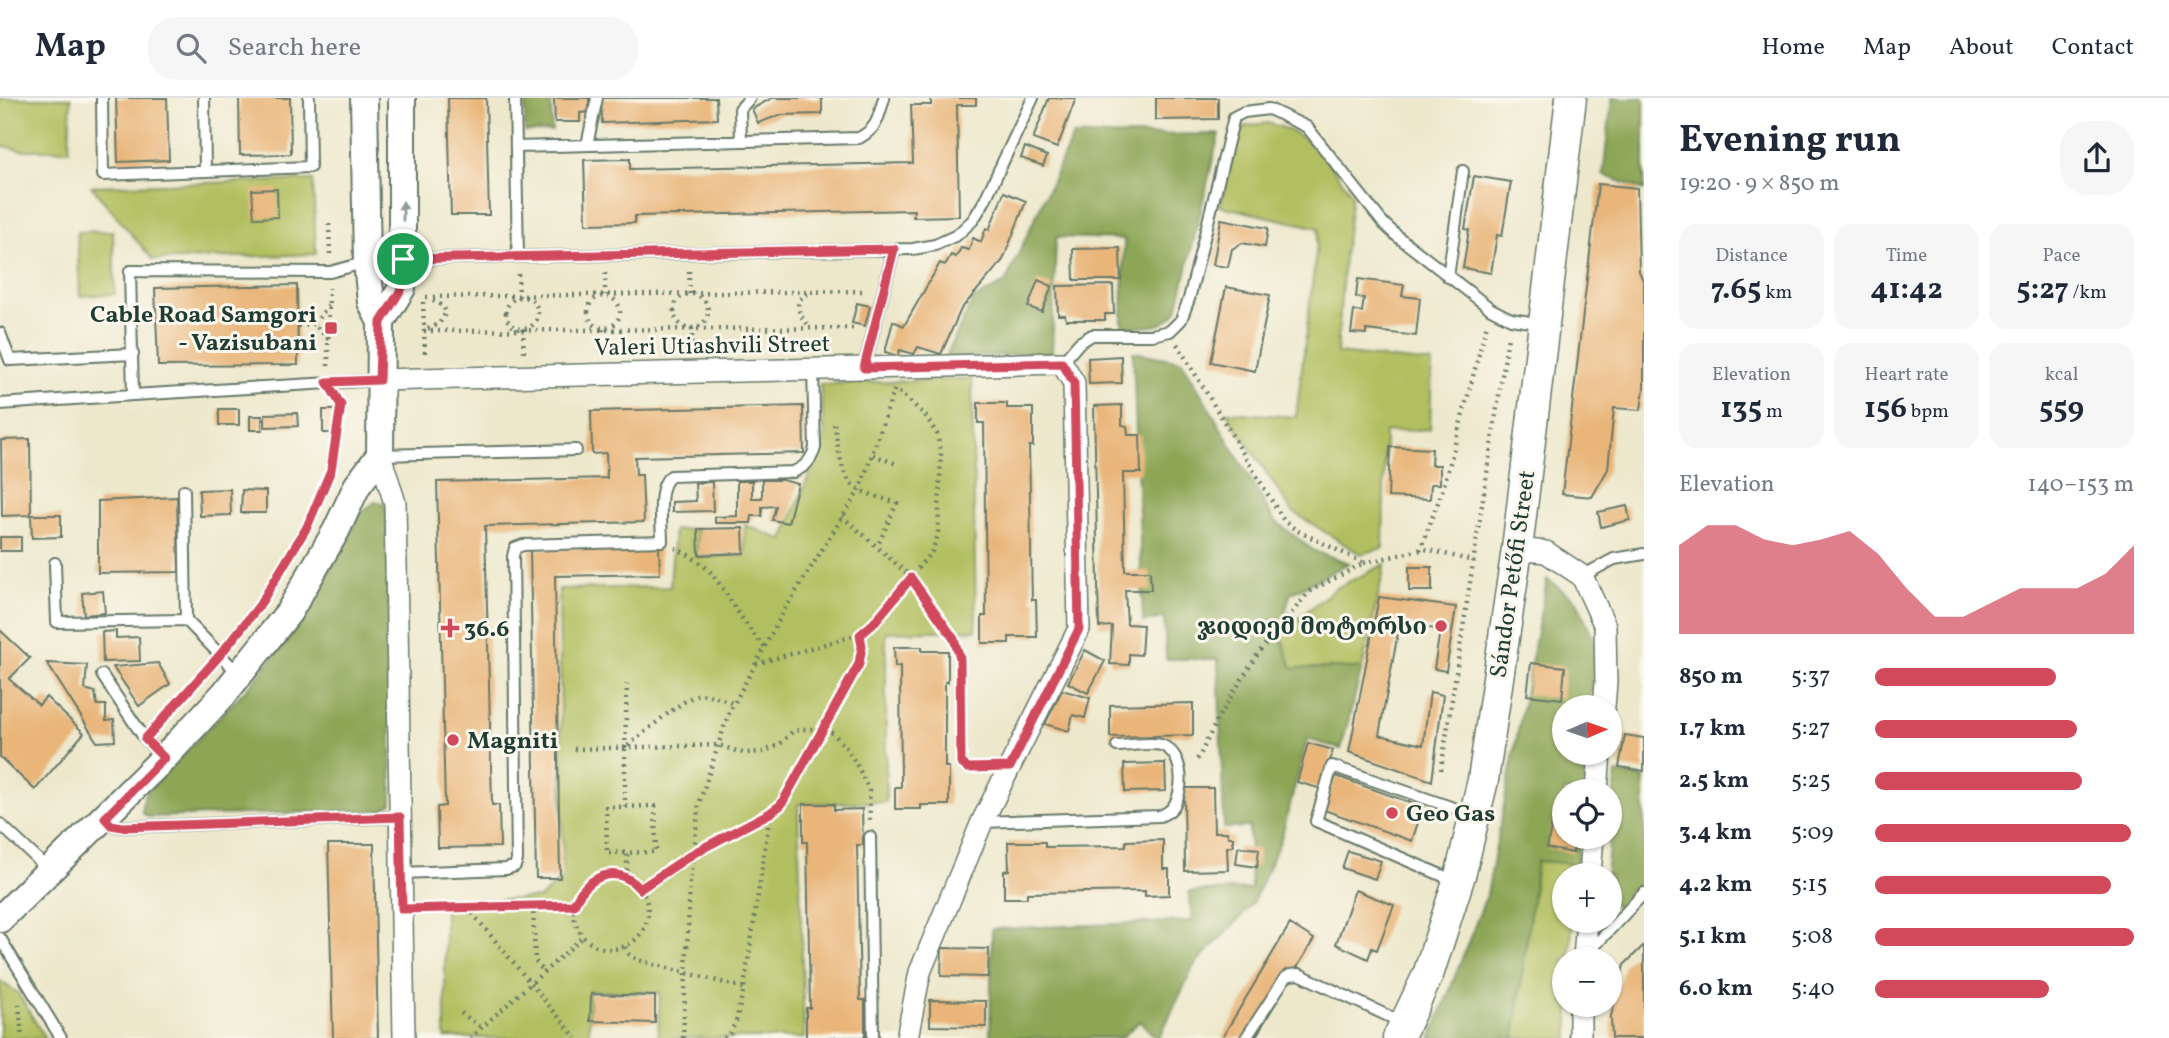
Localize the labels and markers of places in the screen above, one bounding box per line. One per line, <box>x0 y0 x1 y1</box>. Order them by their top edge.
pin <box>373 229 433 289</box>
place label: Cable Road Samgori - Vazisubani <box>90 299 317 361</box>
marker: Cable Road Samgori - Vazisubani <box>323 320 339 336</box>
place label: ჯიდიემ მოტორსი <box>1197 611 1427 645</box>
place label: 36.6 <box>464 613 509 647</box>
marker: ჯიდიემ მოტორსი <box>1433 618 1449 634</box>
marker: 36.6 <box>442 620 458 636</box>
place label: Magniti <box>467 725 558 759</box>
marker: Magniti <box>445 732 461 748</box>
place label: Geo Gas <box>1406 798 1495 832</box>
marker: Geo Gas <box>1384 805 1400 821</box>

